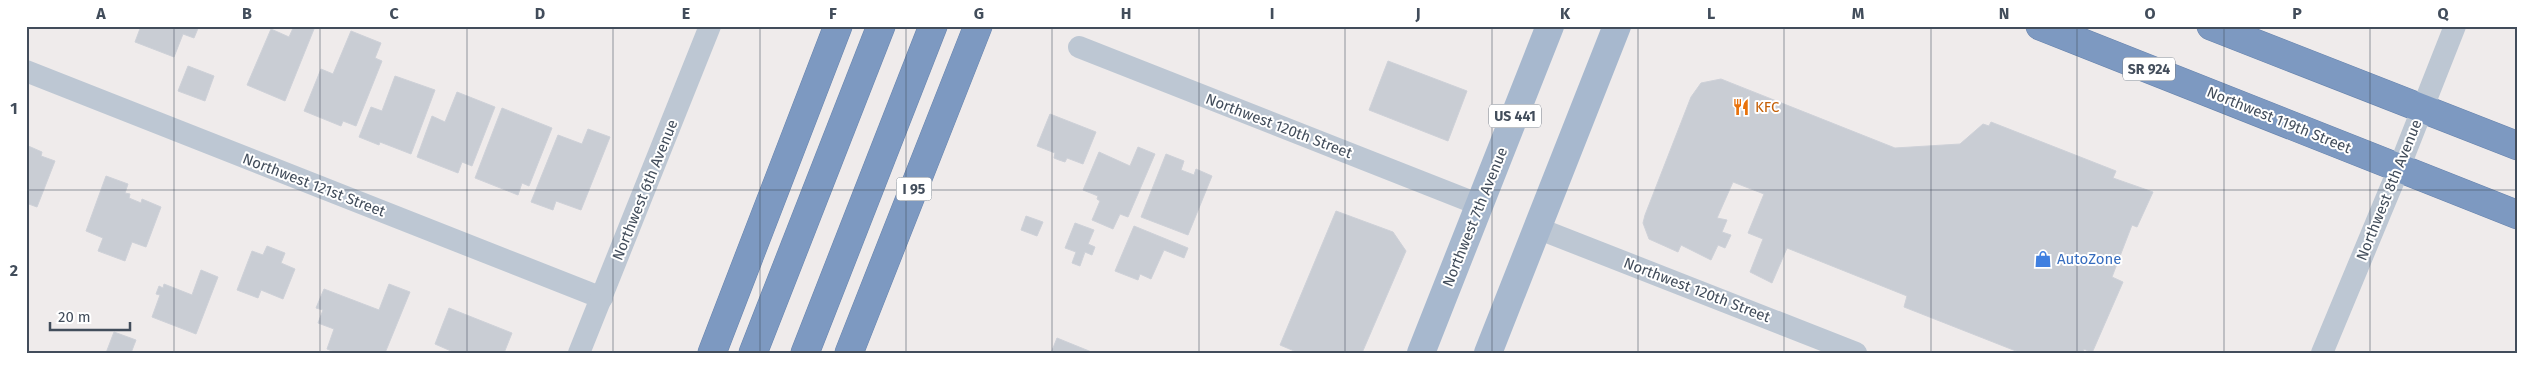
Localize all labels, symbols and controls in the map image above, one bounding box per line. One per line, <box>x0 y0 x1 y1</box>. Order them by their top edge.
text: A <box>95 4 106 23</box>
text: B <box>242 4 252 23</box>
text: C <box>389 4 399 23</box>
text: D <box>535 4 545 23</box>
text: E <box>682 4 690 23</box>
text: F <box>829 4 837 23</box>
text: G <box>974 4 984 23</box>
text: H <box>1121 4 1131 23</box>
text: I <box>1270 4 1274 23</box>
text: J <box>1414 4 1421 23</box>
text: K <box>1560 4 1571 23</box>
text: L <box>1707 4 1715 23</box>
text: M <box>1852 4 1865 23</box>
text: N <box>1999 4 2009 23</box>
text: O <box>2144 4 2156 23</box>
text: P <box>2292 4 2302 23</box>
text: Q <box>2437 4 2449 23</box>
road number: SR 924 <box>2123 58 2175 80</box>
street label: Northwest 119th Street <box>2204 83 2354 157</box>
street label: Northwest 120th Street <box>1203 90 1355 162</box>
restaurant icon: KFC <box>1731 97 1751 117</box>
place label: KFC <box>1755 98 1780 116</box>
text: 1 <box>10 99 18 118</box>
road number: US 441 <box>1489 104 1541 128</box>
street label: Northwest 6th Avenue <box>609 117 681 263</box>
street label: Northwest 8th Avenue <box>2352 117 2426 263</box>
street label: Northwest 7th Avenue <box>1439 145 1511 289</box>
street label: Northwest 121st Street <box>240 149 388 221</box>
road number: I 95 <box>896 178 932 200</box>
shop icon: AutoZone <box>2033 249 2053 269</box>
place label: AutoZone <box>2057 250 2122 268</box>
street label: Northwest 120th Street <box>1621 254 1773 326</box>
text: 2 <box>10 261 18 280</box>
scale bar <box>50 299 130 331</box>
text: 20 m <box>58 308 91 326</box>

